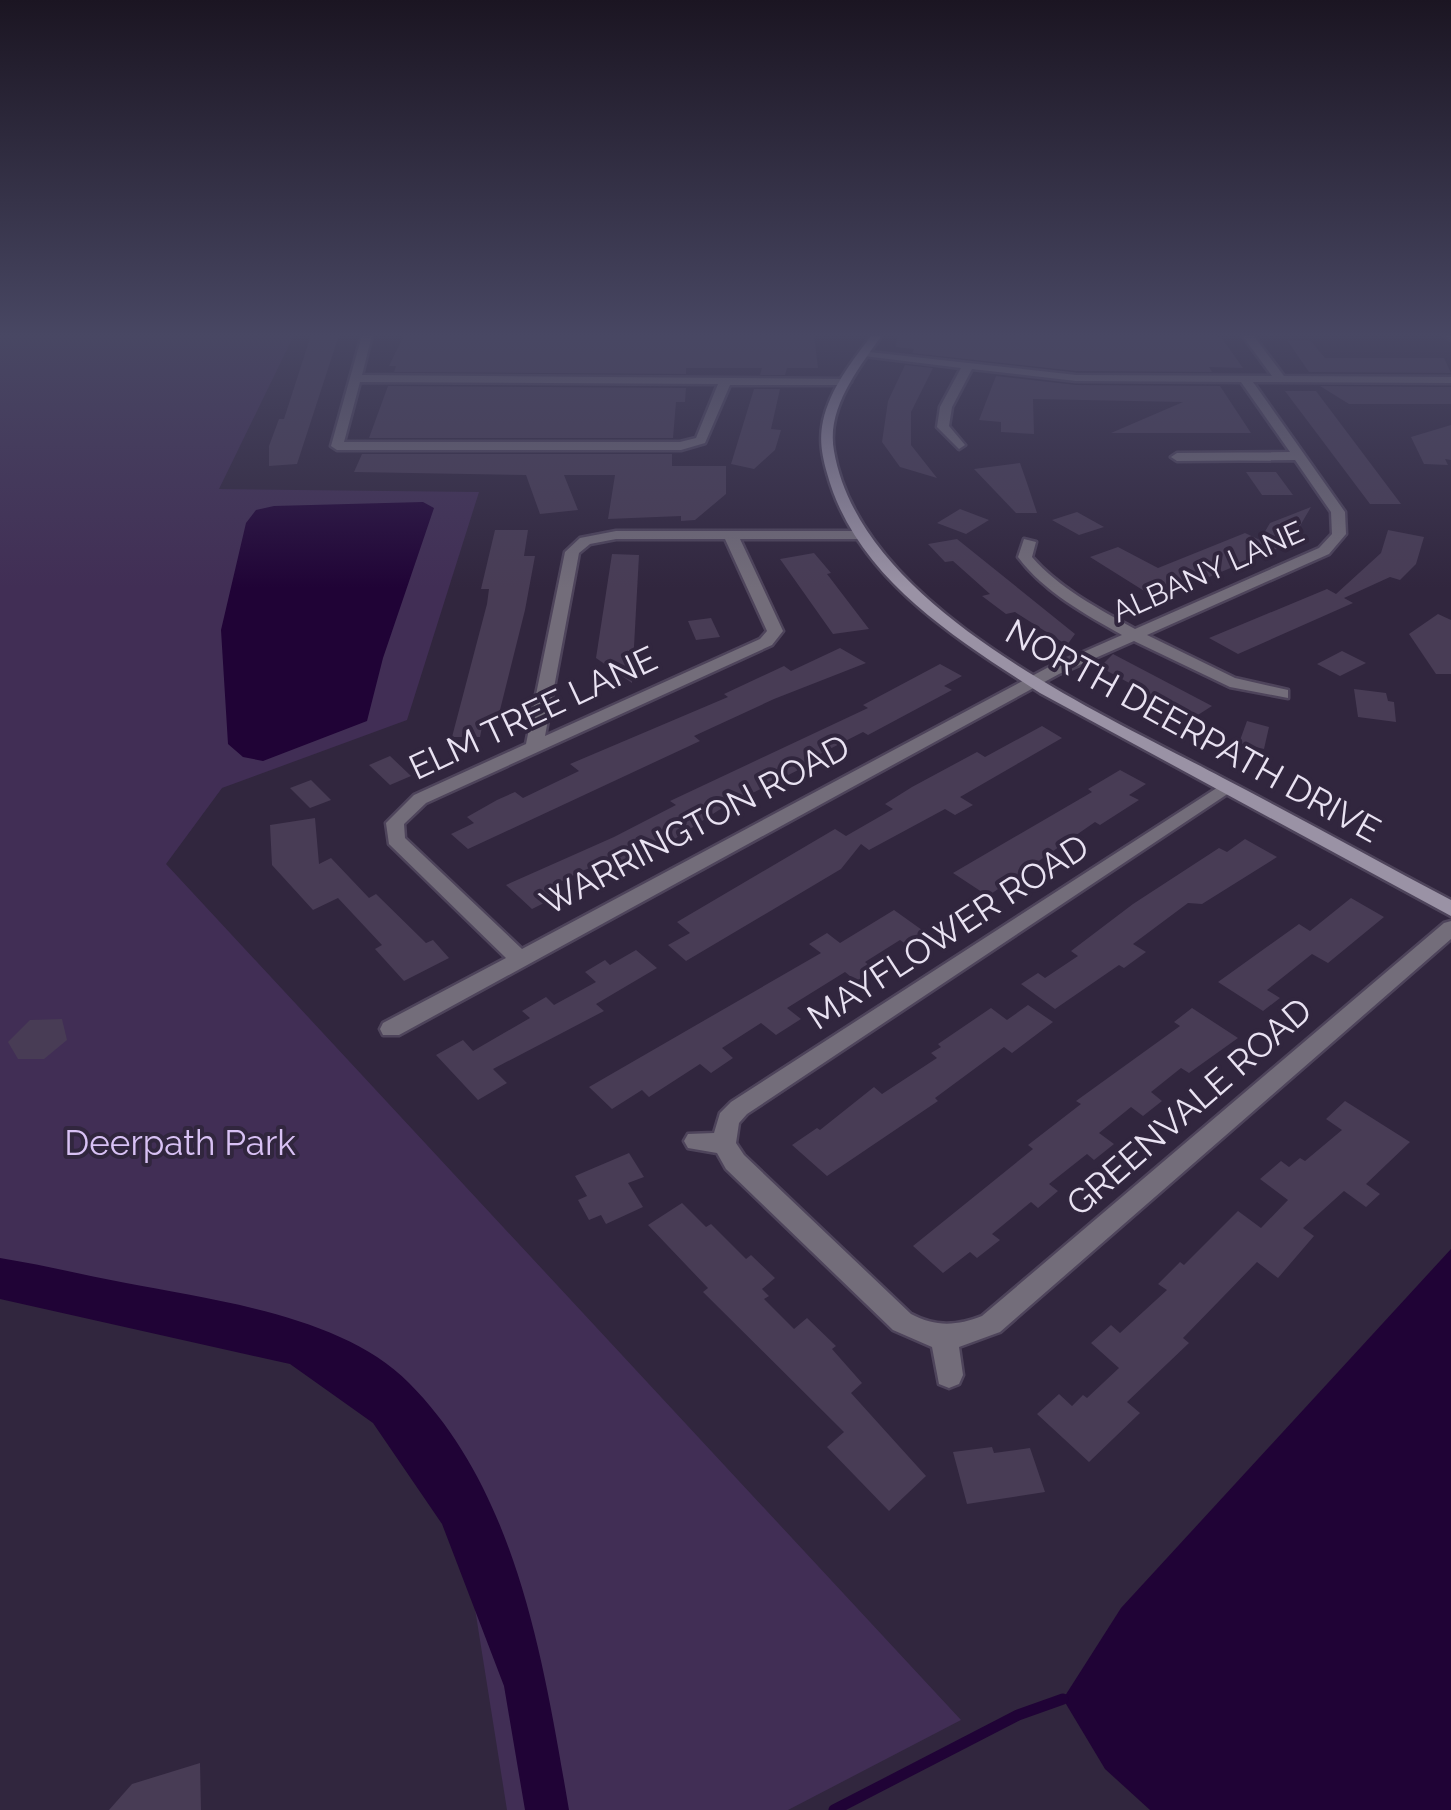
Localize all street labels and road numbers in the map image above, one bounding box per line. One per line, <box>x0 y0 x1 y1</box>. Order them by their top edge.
street label: ALBANY LANE <box>1107 514 1309 629</box>
street label: NORTH DEERPATH DRIVE <box>999 610 1388 851</box>
street label: ELM TREE LANE <box>402 637 663 788</box>
street label: WARRINGTON ROAD <box>533 726 856 923</box>
street label: MAYFLOWER ROAD <box>800 826 1096 1038</box>
street label: GREENVALE ROAD <box>1058 989 1319 1224</box>

